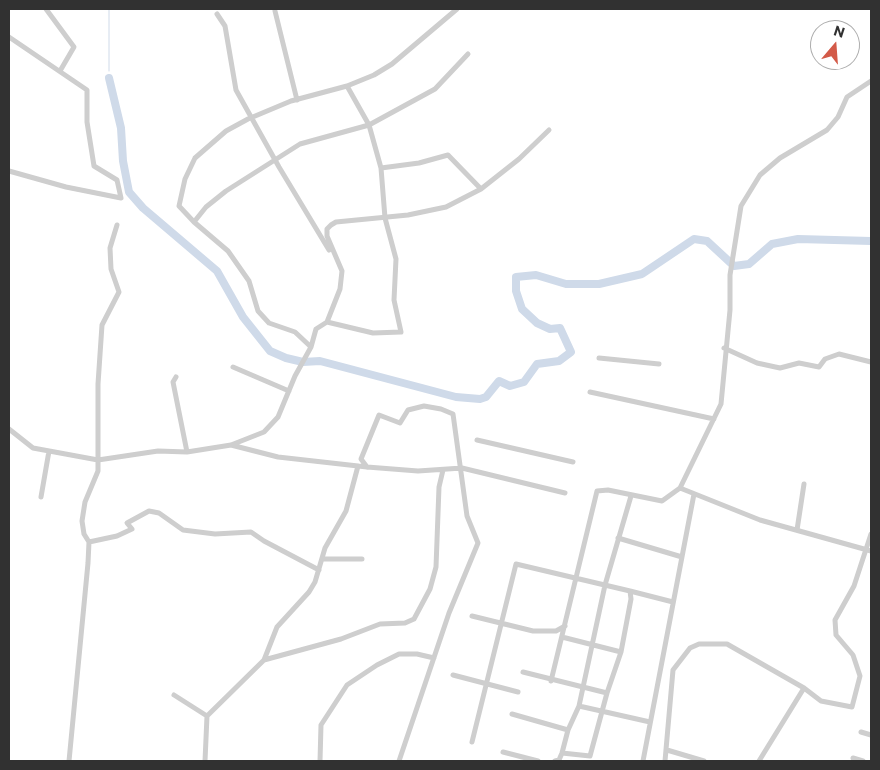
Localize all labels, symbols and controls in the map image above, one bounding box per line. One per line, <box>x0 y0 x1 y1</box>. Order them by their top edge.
north arrow <box>810 20 860 70</box>
text: N <box>832 22 847 41</box>

